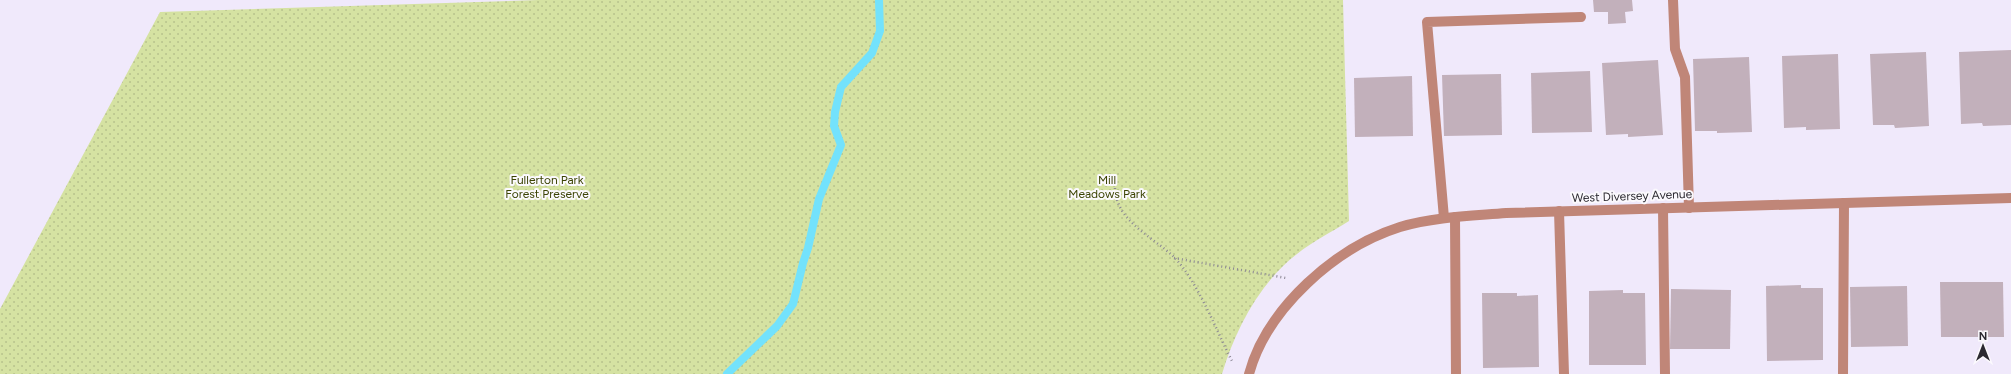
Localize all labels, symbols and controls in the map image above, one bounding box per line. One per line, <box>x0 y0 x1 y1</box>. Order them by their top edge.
park label: Fullerton Park Forest Preserve <box>505 173 589 201</box>
park label: Mill Meadows Park <box>1068 173 1146 201</box>
street label: West Diversey Avenue <box>1572 187 1693 205</box>
north arrow <box>1963 326 2003 366</box>
text: N <box>1979 330 1987 343</box>

